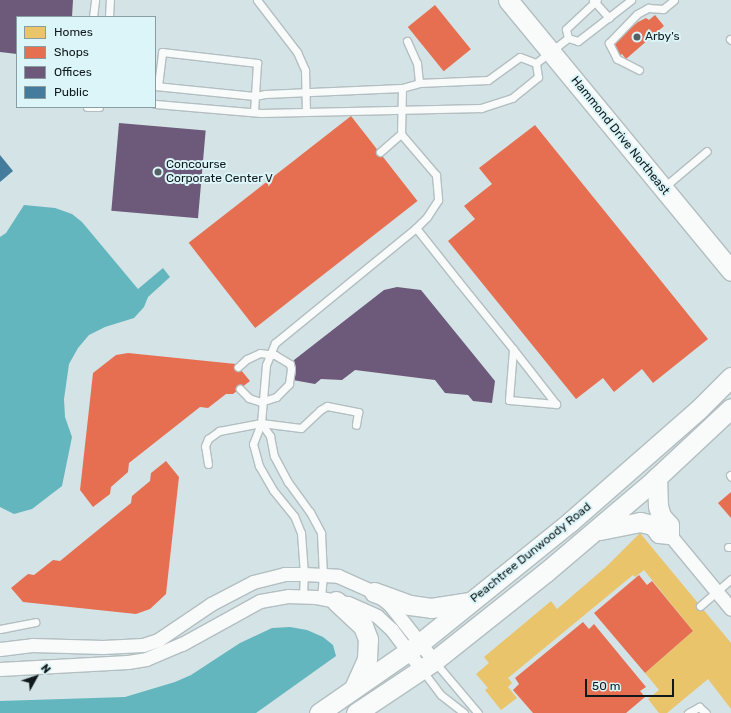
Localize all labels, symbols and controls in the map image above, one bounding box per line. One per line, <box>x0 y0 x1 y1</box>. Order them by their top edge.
legend <box>16 16 156 108</box>
text: Homes <box>54 25 93 39</box>
place label: Arby's <box>645 30 680 44</box>
marker: Arby's <box>632 32 642 42</box>
text: Shops <box>54 45 89 59</box>
text: Offices <box>54 65 92 79</box>
street label: Hammond Drive Northeast <box>568 74 672 198</box>
text: Public <box>54 85 89 99</box>
place label: Concourse Corporate Center V <box>166 158 274 186</box>
marker: Concourse Corporate Center V <box>153 167 163 177</box>
street label: Peachtree Dunwoody Road <box>468 500 594 606</box>
north arrow <box>16 657 56 697</box>
text: N <box>38 662 53 676</box>
scale bar <box>587 671 676 697</box>
text: 50 m <box>592 679 620 693</box>

